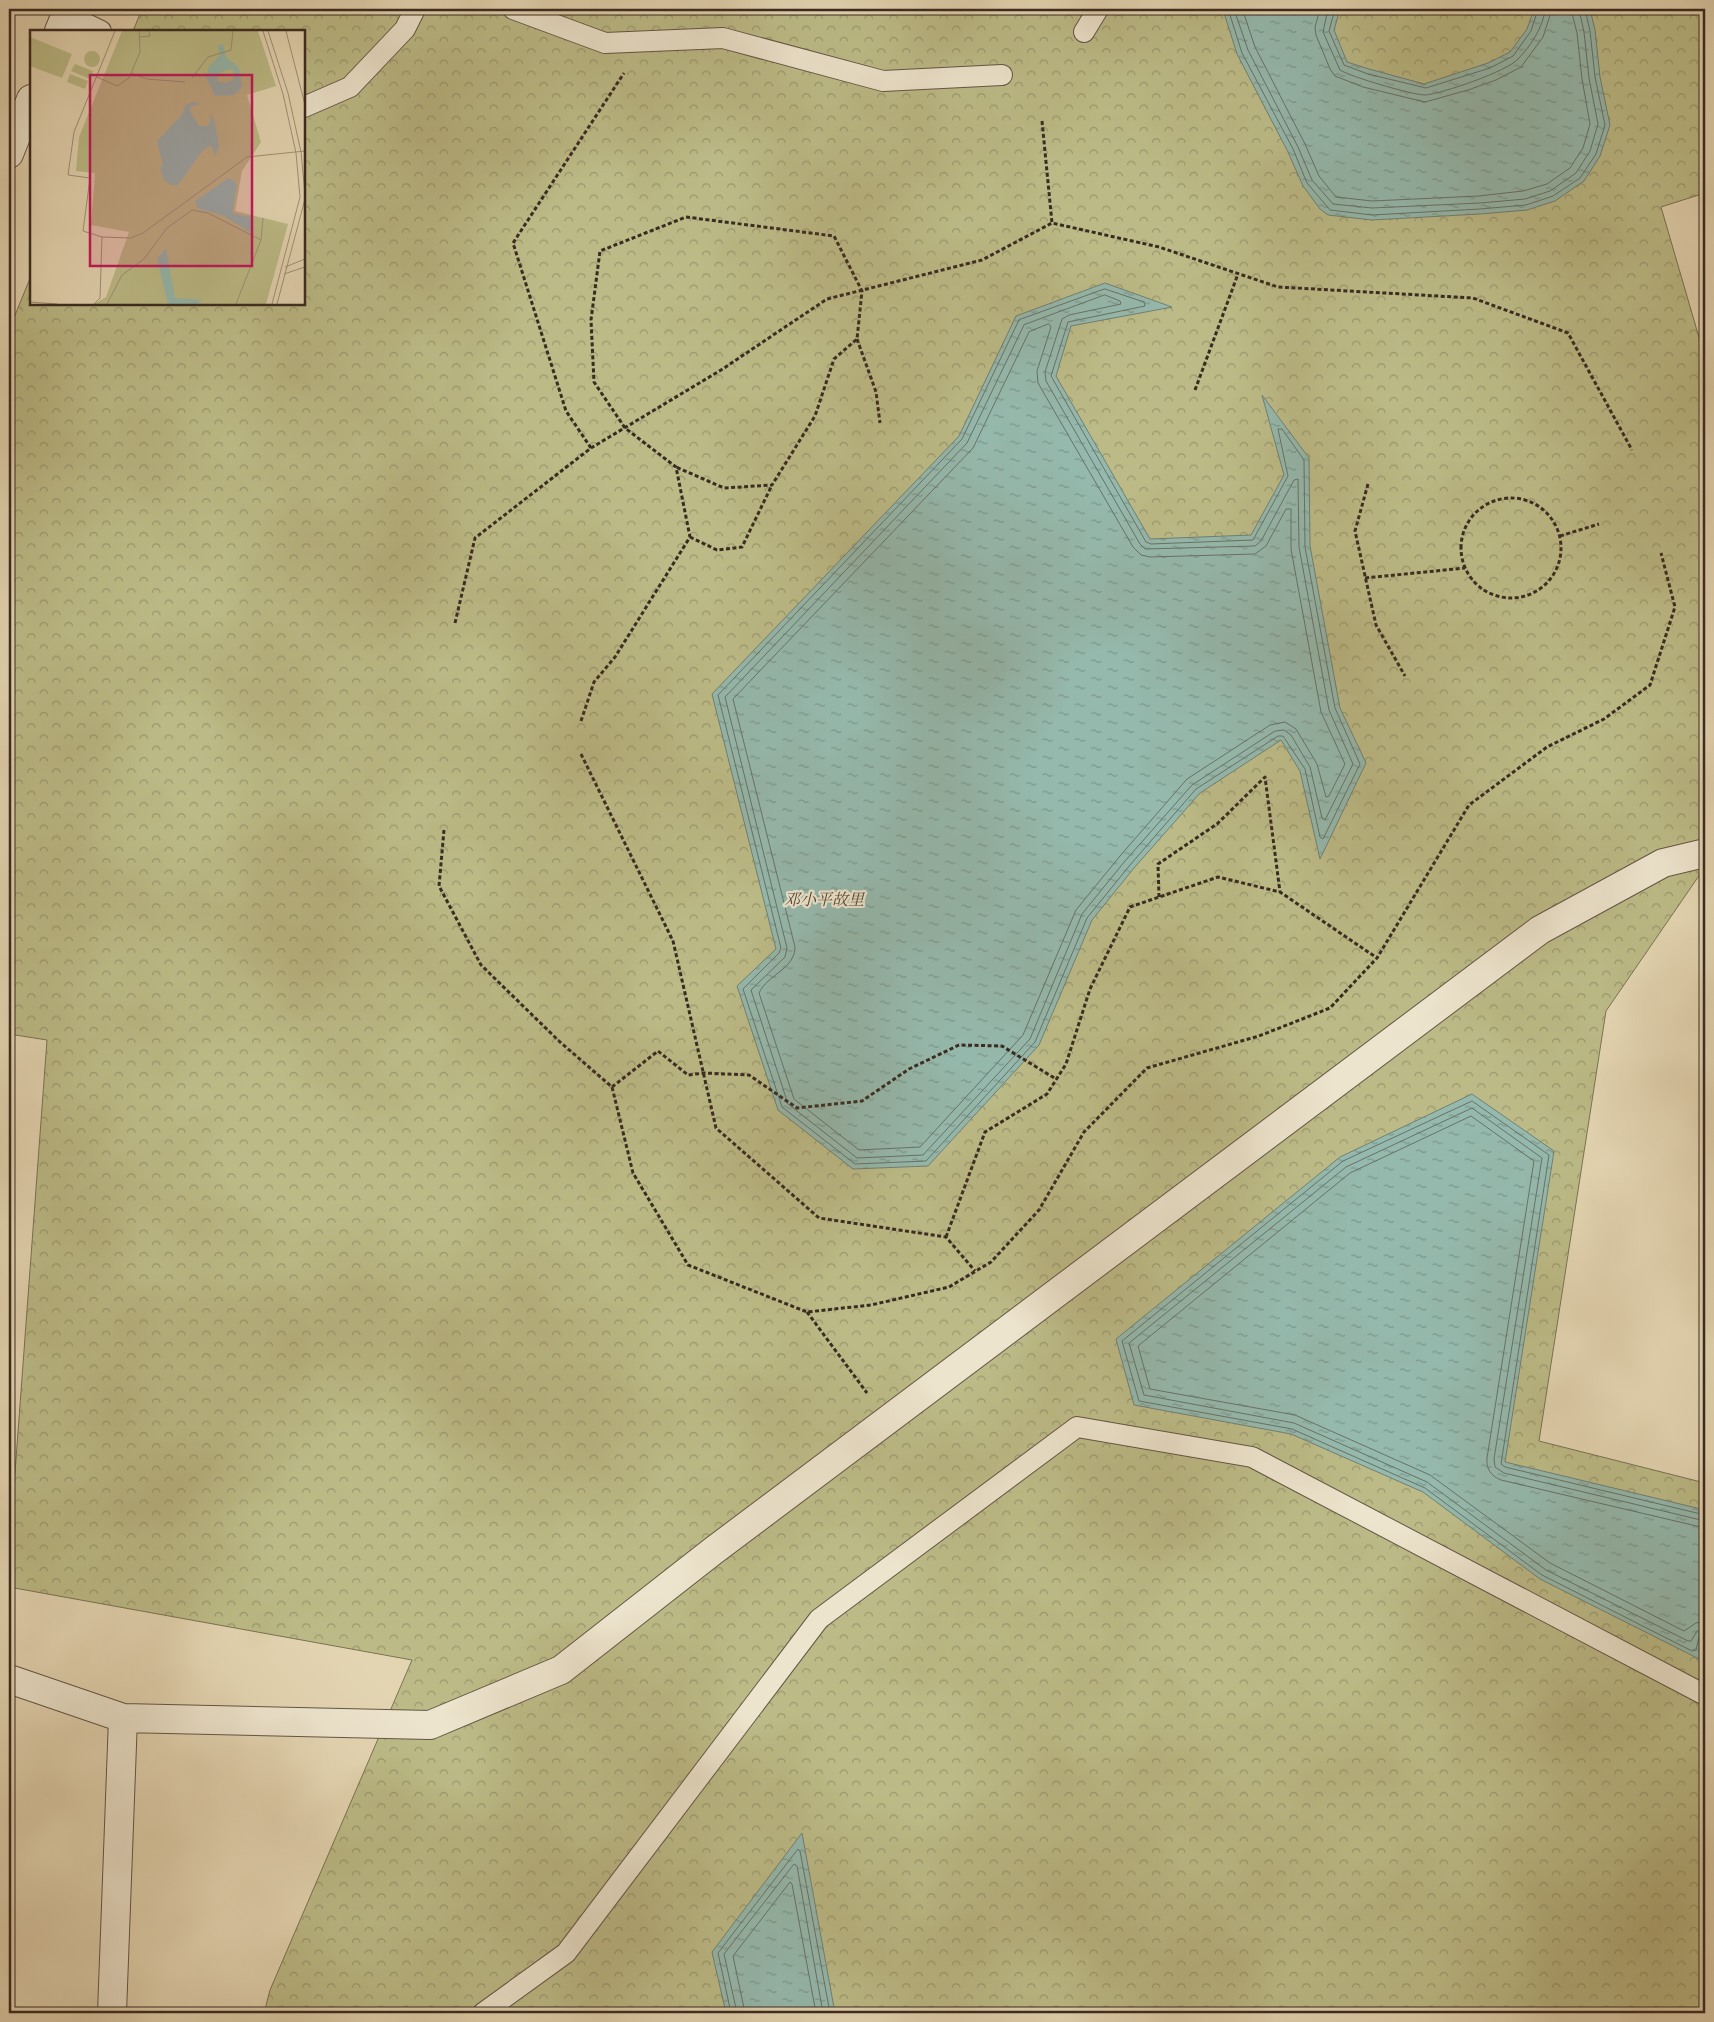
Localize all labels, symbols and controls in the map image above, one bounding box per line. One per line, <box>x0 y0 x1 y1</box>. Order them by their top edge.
inset map <box>30 30 305 305</box>
park label: 邓小平故里 <box>784 889 866 910</box>

